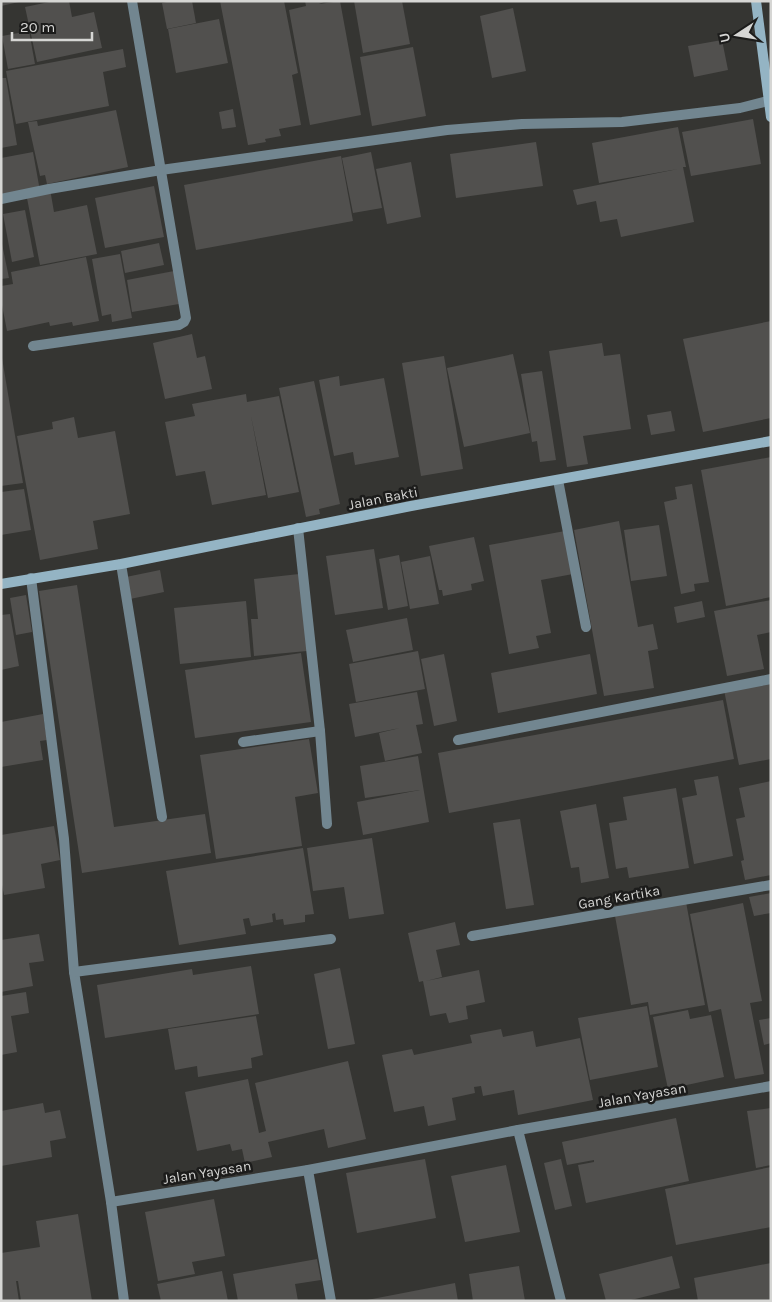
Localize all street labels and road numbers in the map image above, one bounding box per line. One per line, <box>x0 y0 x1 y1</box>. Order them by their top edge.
street label: Jalan Bakti <box>347 483 419 514</box>
street label: Gang Kartika <box>577 882 661 913</box>
street label: Jalan Yayasan <box>597 1079 687 1112</box>
street label: Jalan Yayasan <box>162 1157 252 1188</box>

